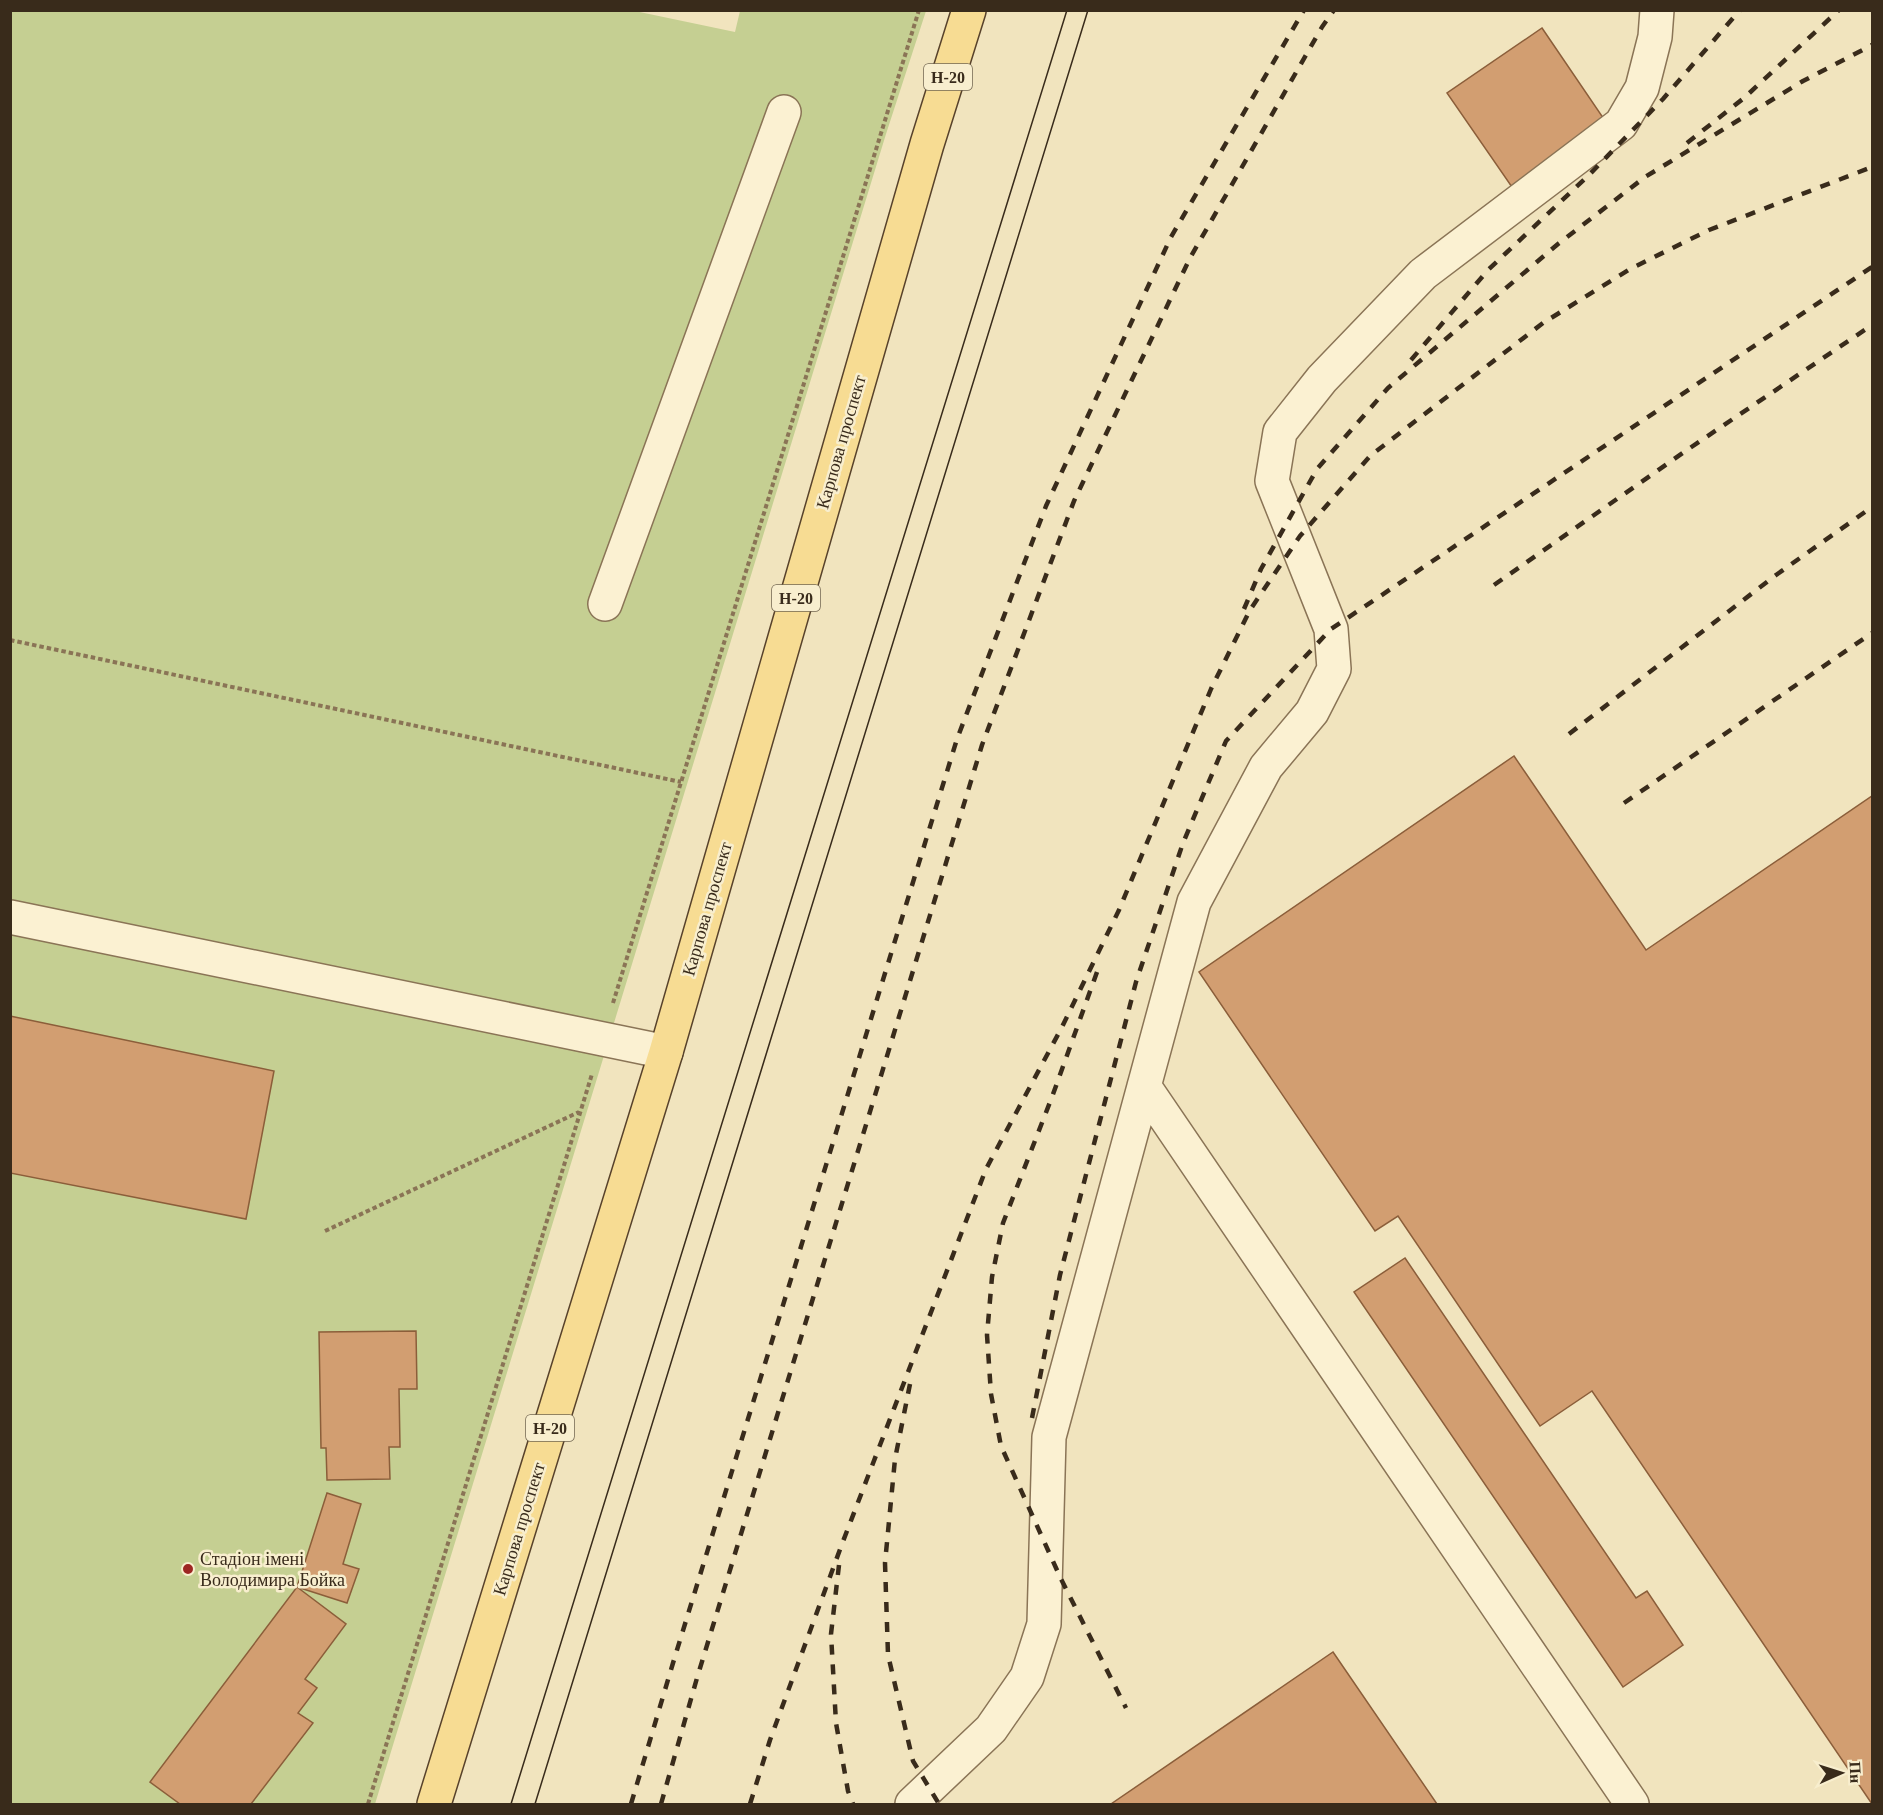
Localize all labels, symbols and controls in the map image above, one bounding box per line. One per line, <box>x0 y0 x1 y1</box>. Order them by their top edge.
road number: Н-20 <box>924 64 972 90</box>
street label: Карпова проспект <box>812 373 870 511</box>
road number: Н-20 <box>772 585 820 611</box>
street label: Карпова проспект <box>678 840 736 978</box>
road number: Н-20 <box>526 1415 574 1441</box>
street label: Карпова проспект <box>489 1460 549 1598</box>
place label: Стадіон імені Володимира Бойка <box>200 1549 345 1590</box>
marker: Стадіон імені Володимира Бойка <box>181 1562 195 1576</box>
north arrow <box>1811 1743 1871 1803</box>
text: Пн <box>1846 1761 1865 1784</box>

